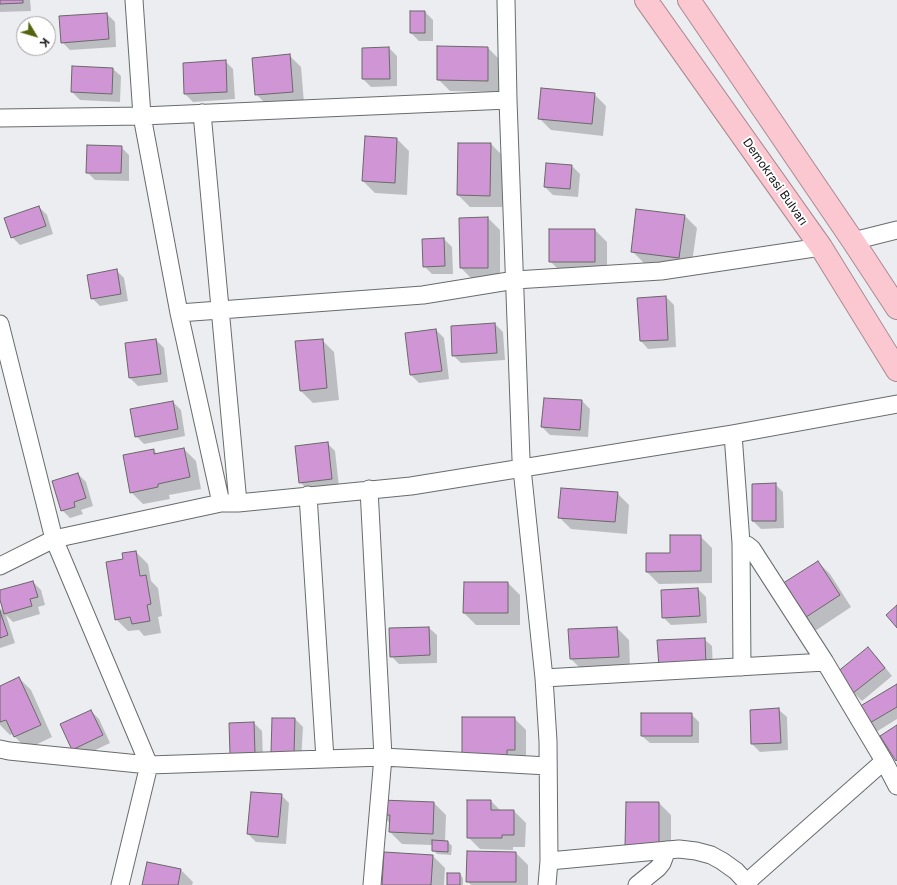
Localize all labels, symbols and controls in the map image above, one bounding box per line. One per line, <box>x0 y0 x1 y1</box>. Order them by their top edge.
north arrow <box>16 16 56 56</box>
text: K <box>37 35 53 50</box>
street label: Demokrasi Bulvarı <box>740 136 810 228</box>

